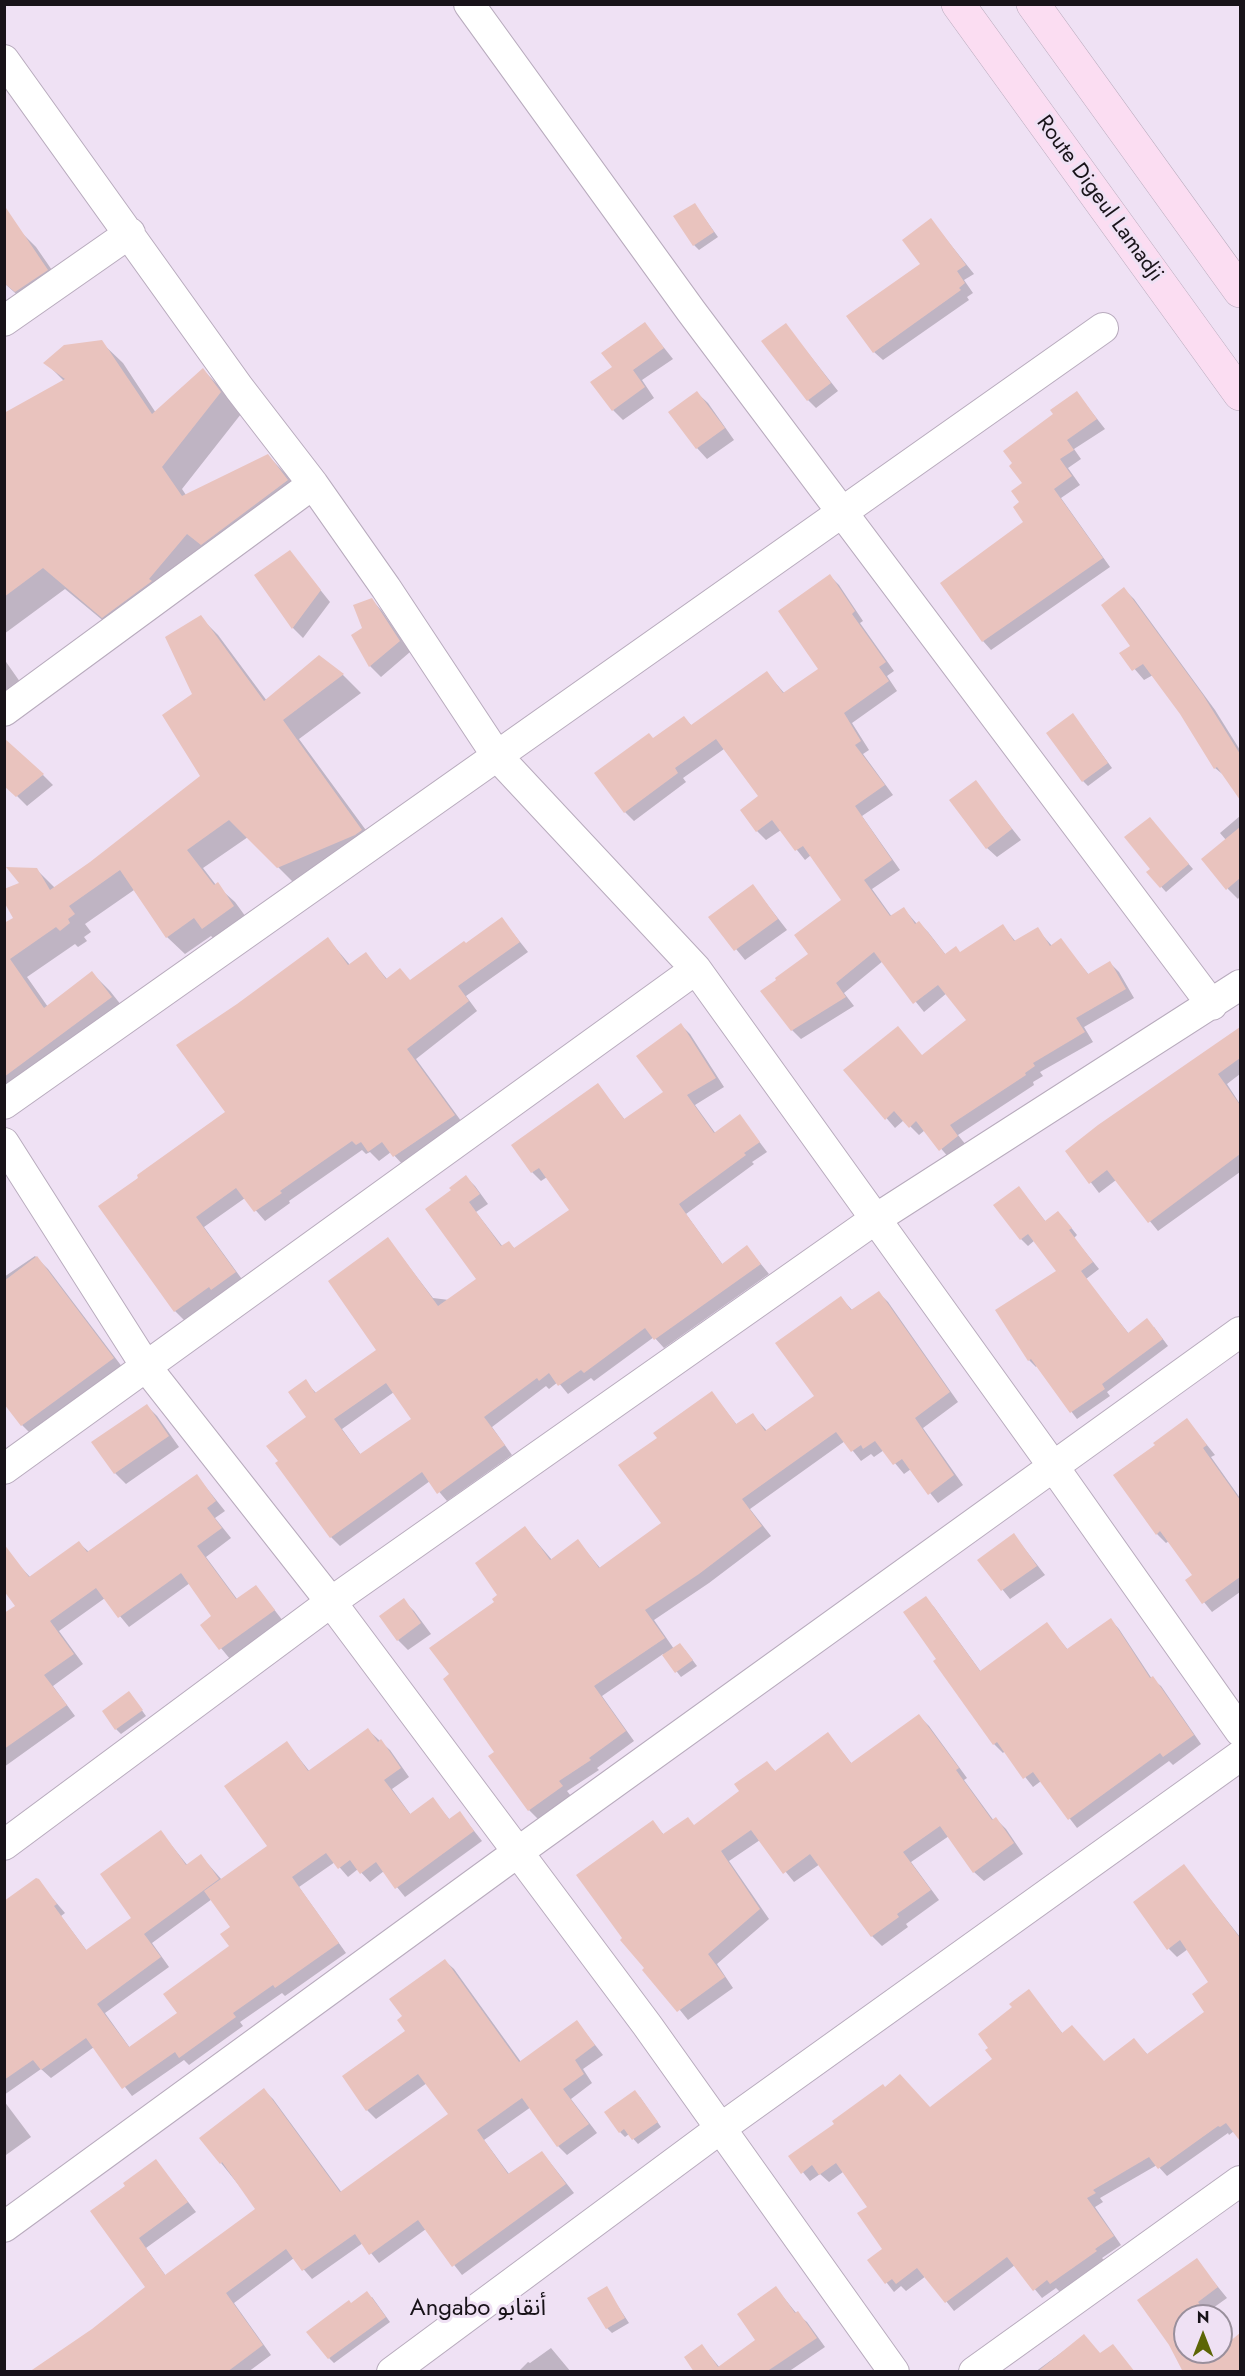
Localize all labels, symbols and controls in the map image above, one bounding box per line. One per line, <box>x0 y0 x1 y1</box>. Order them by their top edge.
street label: Route Digeul Lamadji <box>1030 111 1168 287</box>
district label: Angabo أنقابو <box>410 2295 546 2323</box>
north arrow <box>1173 2304 1233 2364</box>
text: N <box>1197 2306 1209 2329</box>

